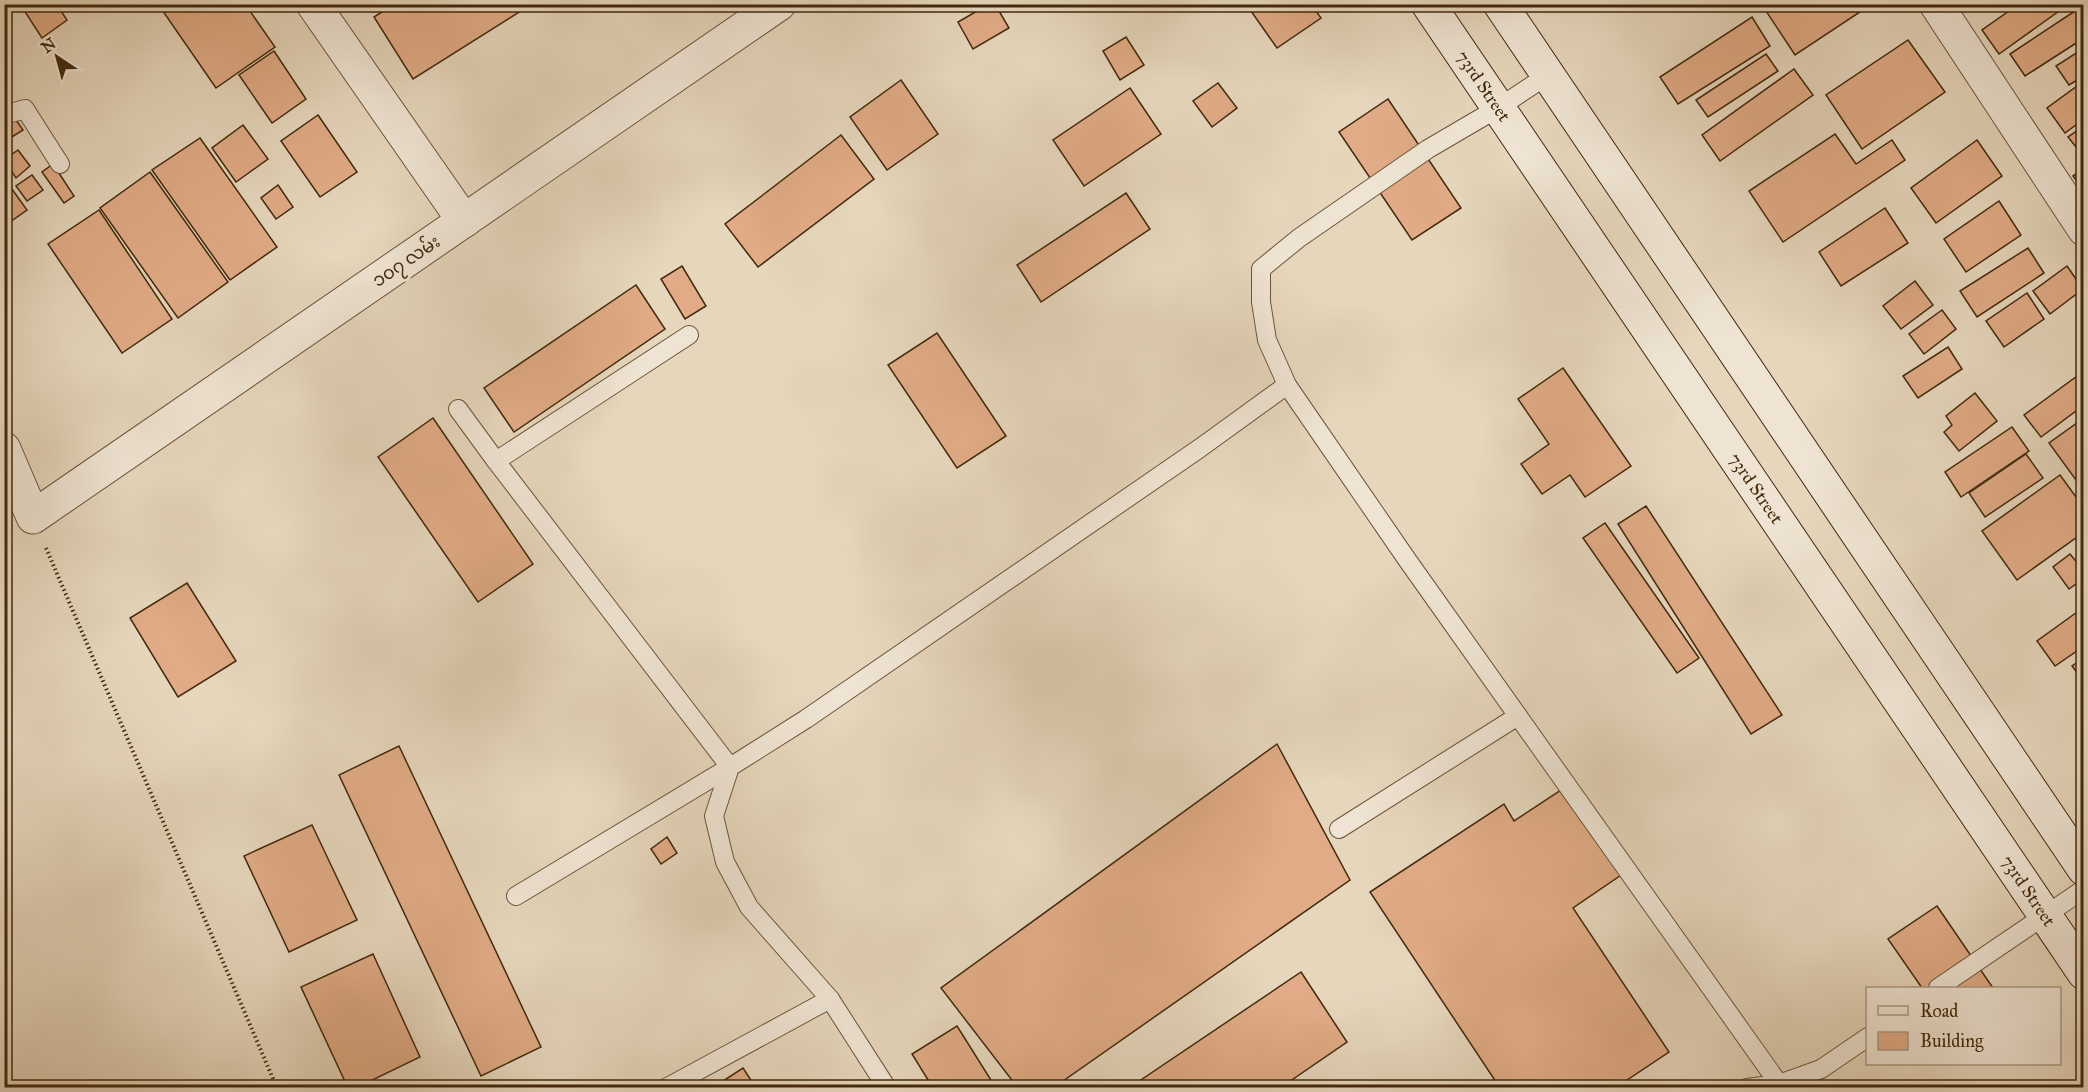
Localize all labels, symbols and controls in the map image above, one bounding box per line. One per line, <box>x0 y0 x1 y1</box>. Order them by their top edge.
north arrow <box>27 27 87 87</box>
text: N <box>37 33 60 57</box>
street label: 73rd Street <box>1452 46 1516 126</box>
street label: ၁၀၇ လမ်း <box>367 229 446 295</box>
street label: 73rd Street <box>1724 449 1788 529</box>
street label: 73rd Street <box>1997 851 2061 931</box>
legend <box>1866 987 2061 1065</box>
text: Road <box>1920 1000 1958 1022</box>
text: Building <box>1920 1030 1984 1053</box>

